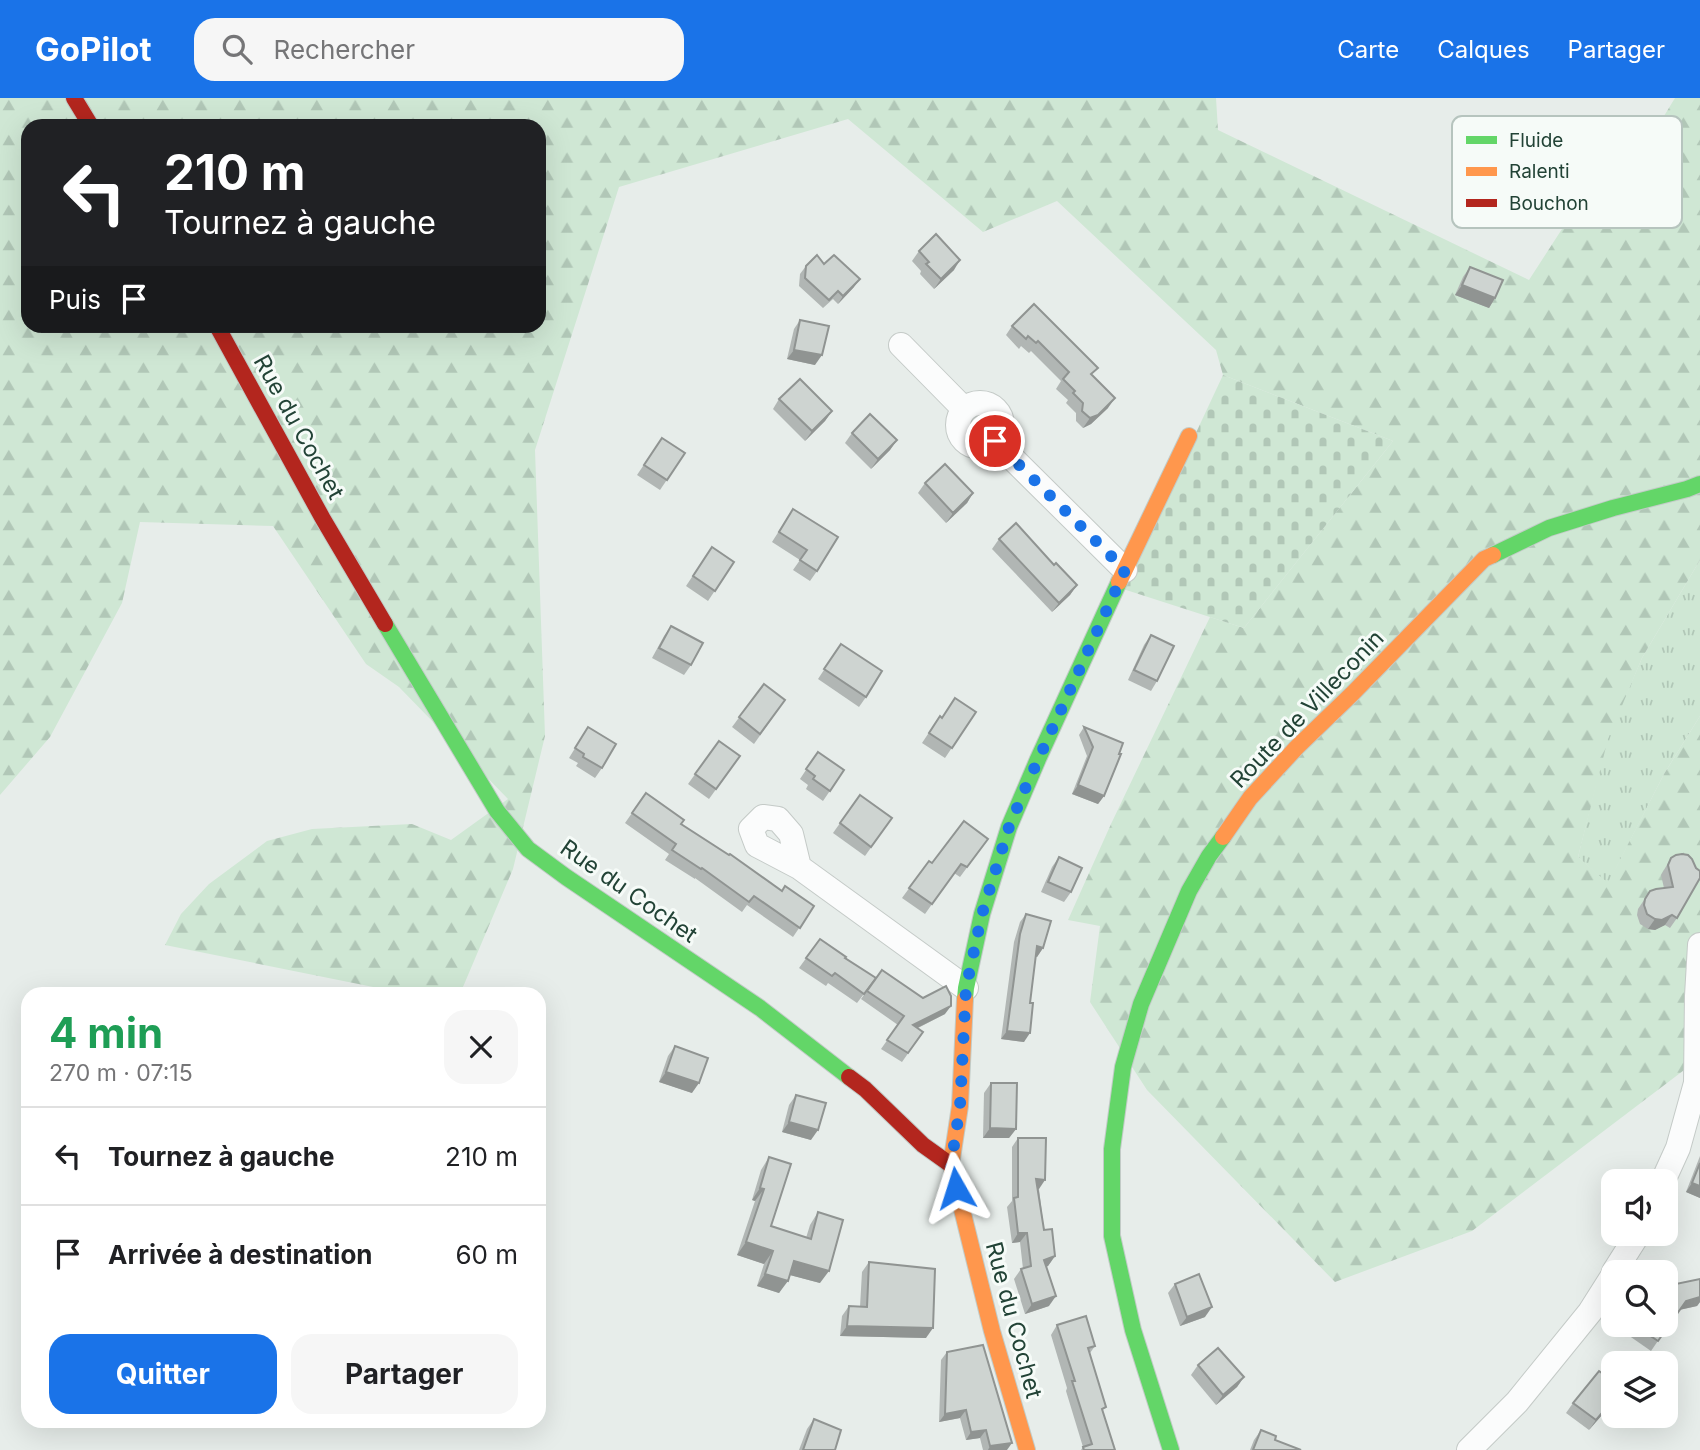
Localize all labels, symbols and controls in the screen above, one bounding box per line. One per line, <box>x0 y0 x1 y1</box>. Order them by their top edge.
search box <box>194 18 684 81</box>
text: GoPilot <box>35 29 152 69</box>
icon: search <box>218 30 256 68</box>
text: Rechercher <box>274 34 415 65</box>
text: Carte <box>1337 35 1399 64</box>
text: Calques <box>1437 35 1530 64</box>
text: Partager <box>1568 35 1665 64</box>
legend <box>1452 116 1682 228</box>
text: Fluide <box>1509 129 1563 152</box>
text: 210 m <box>164 143 305 202</box>
icon: left <box>49 147 140 238</box>
text: Ralenti <box>1509 160 1570 183</box>
text: Bouchon <box>1509 192 1589 215</box>
text: Tournez à gauche <box>164 203 436 242</box>
icon: arrive <box>115 280 153 318</box>
text: Puis <box>49 284 101 315</box>
street label: Rue du Cochet <box>248 350 350 504</box>
pin <box>965 411 1025 471</box>
icon: arrive <box>976 422 1014 460</box>
street label: Route de Villeconin <box>1224 624 1390 794</box>
street label: Rue du Cochet <box>555 833 703 949</box>
text: 4 min <box>49 1007 163 1058</box>
button: close <box>444 1010 518 1084</box>
text: 270 m · 07:15 <box>49 1059 193 1087</box>
icon: left <box>49 1137 87 1175</box>
text: Tournez à gauche <box>108 1141 334 1172</box>
text: 210 m <box>445 1141 518 1172</box>
position arrow <box>919 1151 993 1225</box>
map controls <box>1601 1169 1678 1428</box>
button: sound <box>1601 1169 1678 1246</box>
icon: arrive <box>49 1235 87 1273</box>
text: Arrivée à destination <box>108 1239 373 1270</box>
text: 60 m <box>455 1239 518 1270</box>
street label: Rue du Cochet <box>980 1239 1048 1402</box>
button: search <box>1601 1260 1678 1337</box>
button: Quitter <box>49 1334 277 1414</box>
button: Partager <box>291 1334 518 1414</box>
button: layers <box>1601 1351 1678 1428</box>

